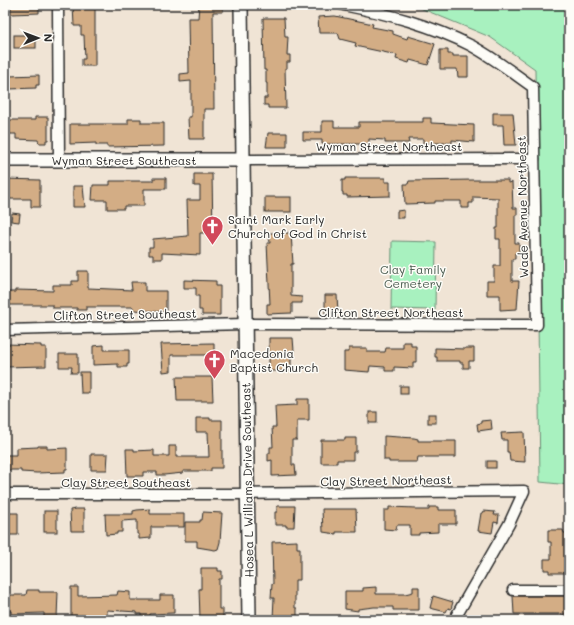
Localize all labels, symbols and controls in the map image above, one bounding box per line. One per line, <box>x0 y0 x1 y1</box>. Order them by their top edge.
north arrow <box>18 18 58 58</box>
text: N <box>41 34 56 42</box>
street label: Wade Avenue Northeast <box>513 136 531 278</box>
street label: Wyman Street Northeast <box>316 138 462 154</box>
street label: Wyman Street Southeast <box>52 152 196 168</box>
place label: Saint Mark Early Church of God in Christ <box>228 211 367 241</box>
church icon: Saint Mark Early Church of God in Christ <box>199 213 225 246</box>
park label: Clay Family Cemetery <box>380 261 446 291</box>
street label: Clifton Street Northeast <box>319 304 463 320</box>
street label: Clifton Street Southeast <box>53 305 197 323</box>
place label: Macedonia Baptist Church <box>230 345 318 375</box>
church icon: Macedonia Baptist Church <box>201 347 227 380</box>
street label: Hosea L Williams Drive Southeast <box>237 382 257 578</box>
street label: Clay Street Northeast <box>320 471 452 489</box>
street label: Clay Street Southeast <box>61 474 191 490</box>

